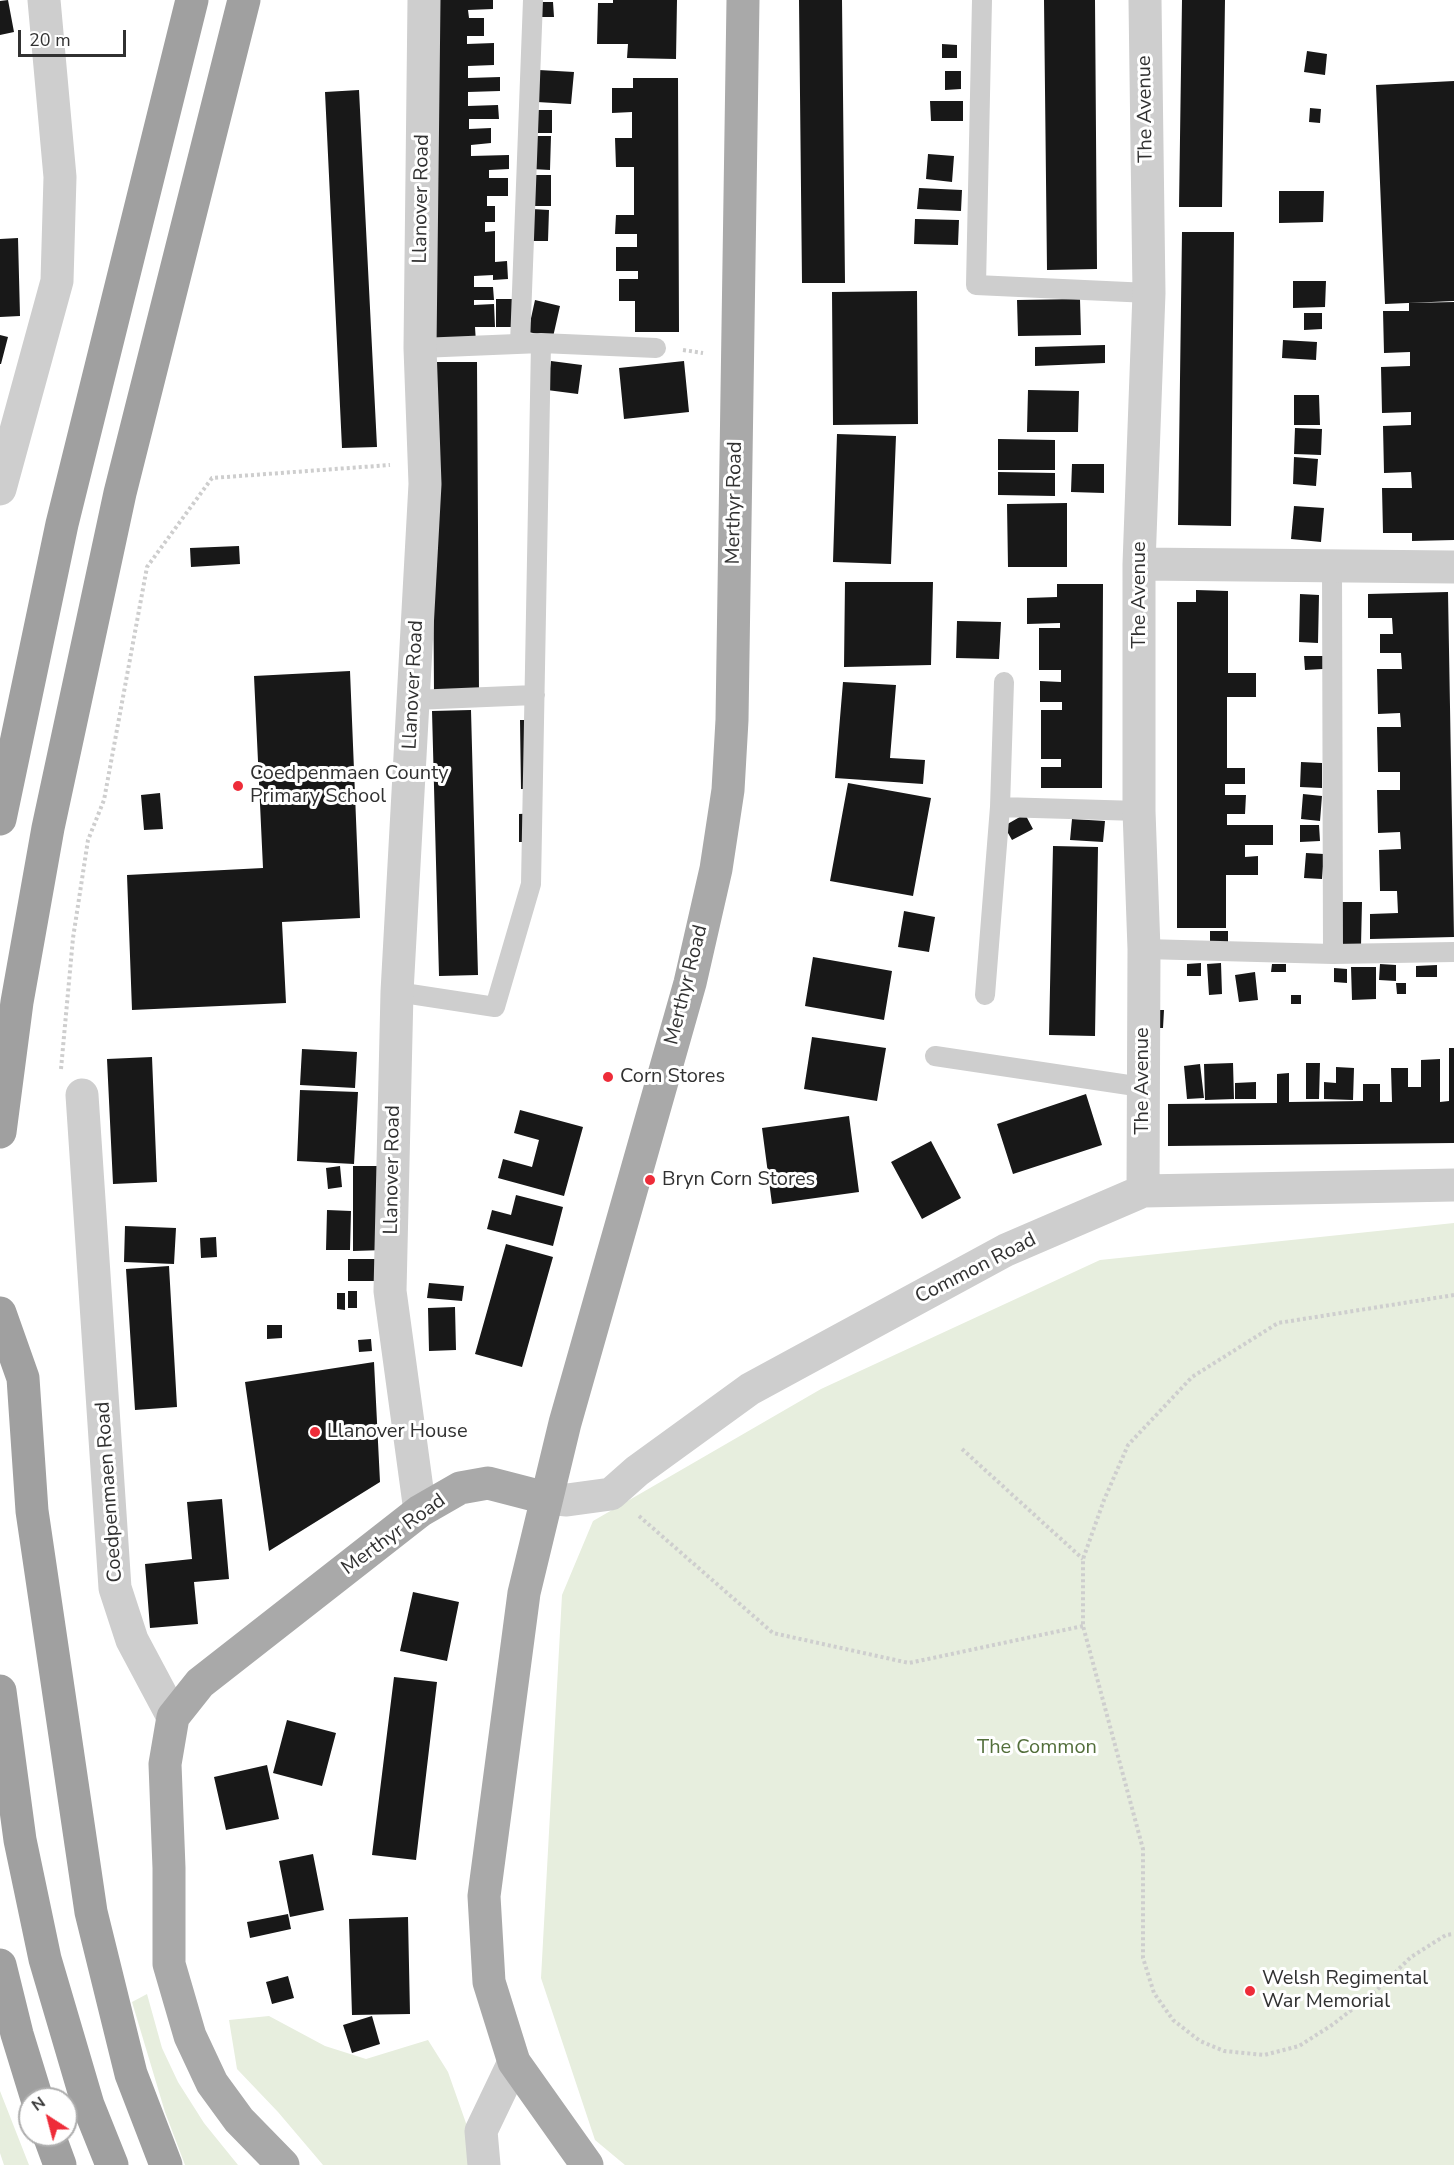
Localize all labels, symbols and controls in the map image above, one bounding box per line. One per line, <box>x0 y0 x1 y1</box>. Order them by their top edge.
scale bar <box>21 18 129 56</box>
text: 20 m <box>29 28 71 52</box>
street label: The Avenue <box>1133 55 1159 163</box>
street label: Llanover Road <box>409 134 435 264</box>
street label: Merthyr Road <box>722 441 748 565</box>
street label: The Avenue <box>1128 541 1152 649</box>
street label: Llanover Road <box>399 620 429 750</box>
place label: Coedpenmaen County Primary School <box>250 762 449 809</box>
marker: Coedpenmaen County Primary School <box>231 779 245 793</box>
street label: Merthyr Road <box>661 923 713 1047</box>
street label: The Avenue <box>1131 1027 1155 1135</box>
place label: Corn Stores <box>620 1065 725 1089</box>
marker: Corn Stores <box>601 1070 615 1084</box>
street label: Llanover Road <box>380 1105 406 1235</box>
place label: Bryn Corn Stores <box>662 1168 815 1192</box>
marker: Bryn Corn Stores <box>643 1173 657 1187</box>
street label: Common Road <box>912 1228 1040 1310</box>
street label: Coedpenmaen Road <box>92 1401 128 1583</box>
place label: Llanover House <box>327 1420 468 1444</box>
marker: Llanover House <box>308 1425 322 1439</box>
street label: Merthyr Road <box>337 1489 451 1581</box>
park label: The Common <box>977 1736 1097 1760</box>
place label: Welsh Regimental War Memorial <box>1262 1967 1428 2014</box>
marker: Welsh Regimental War Memorial <box>1243 1984 1257 1998</box>
north arrow <box>18 2087 78 2147</box>
text: N <box>27 2092 50 2116</box>

